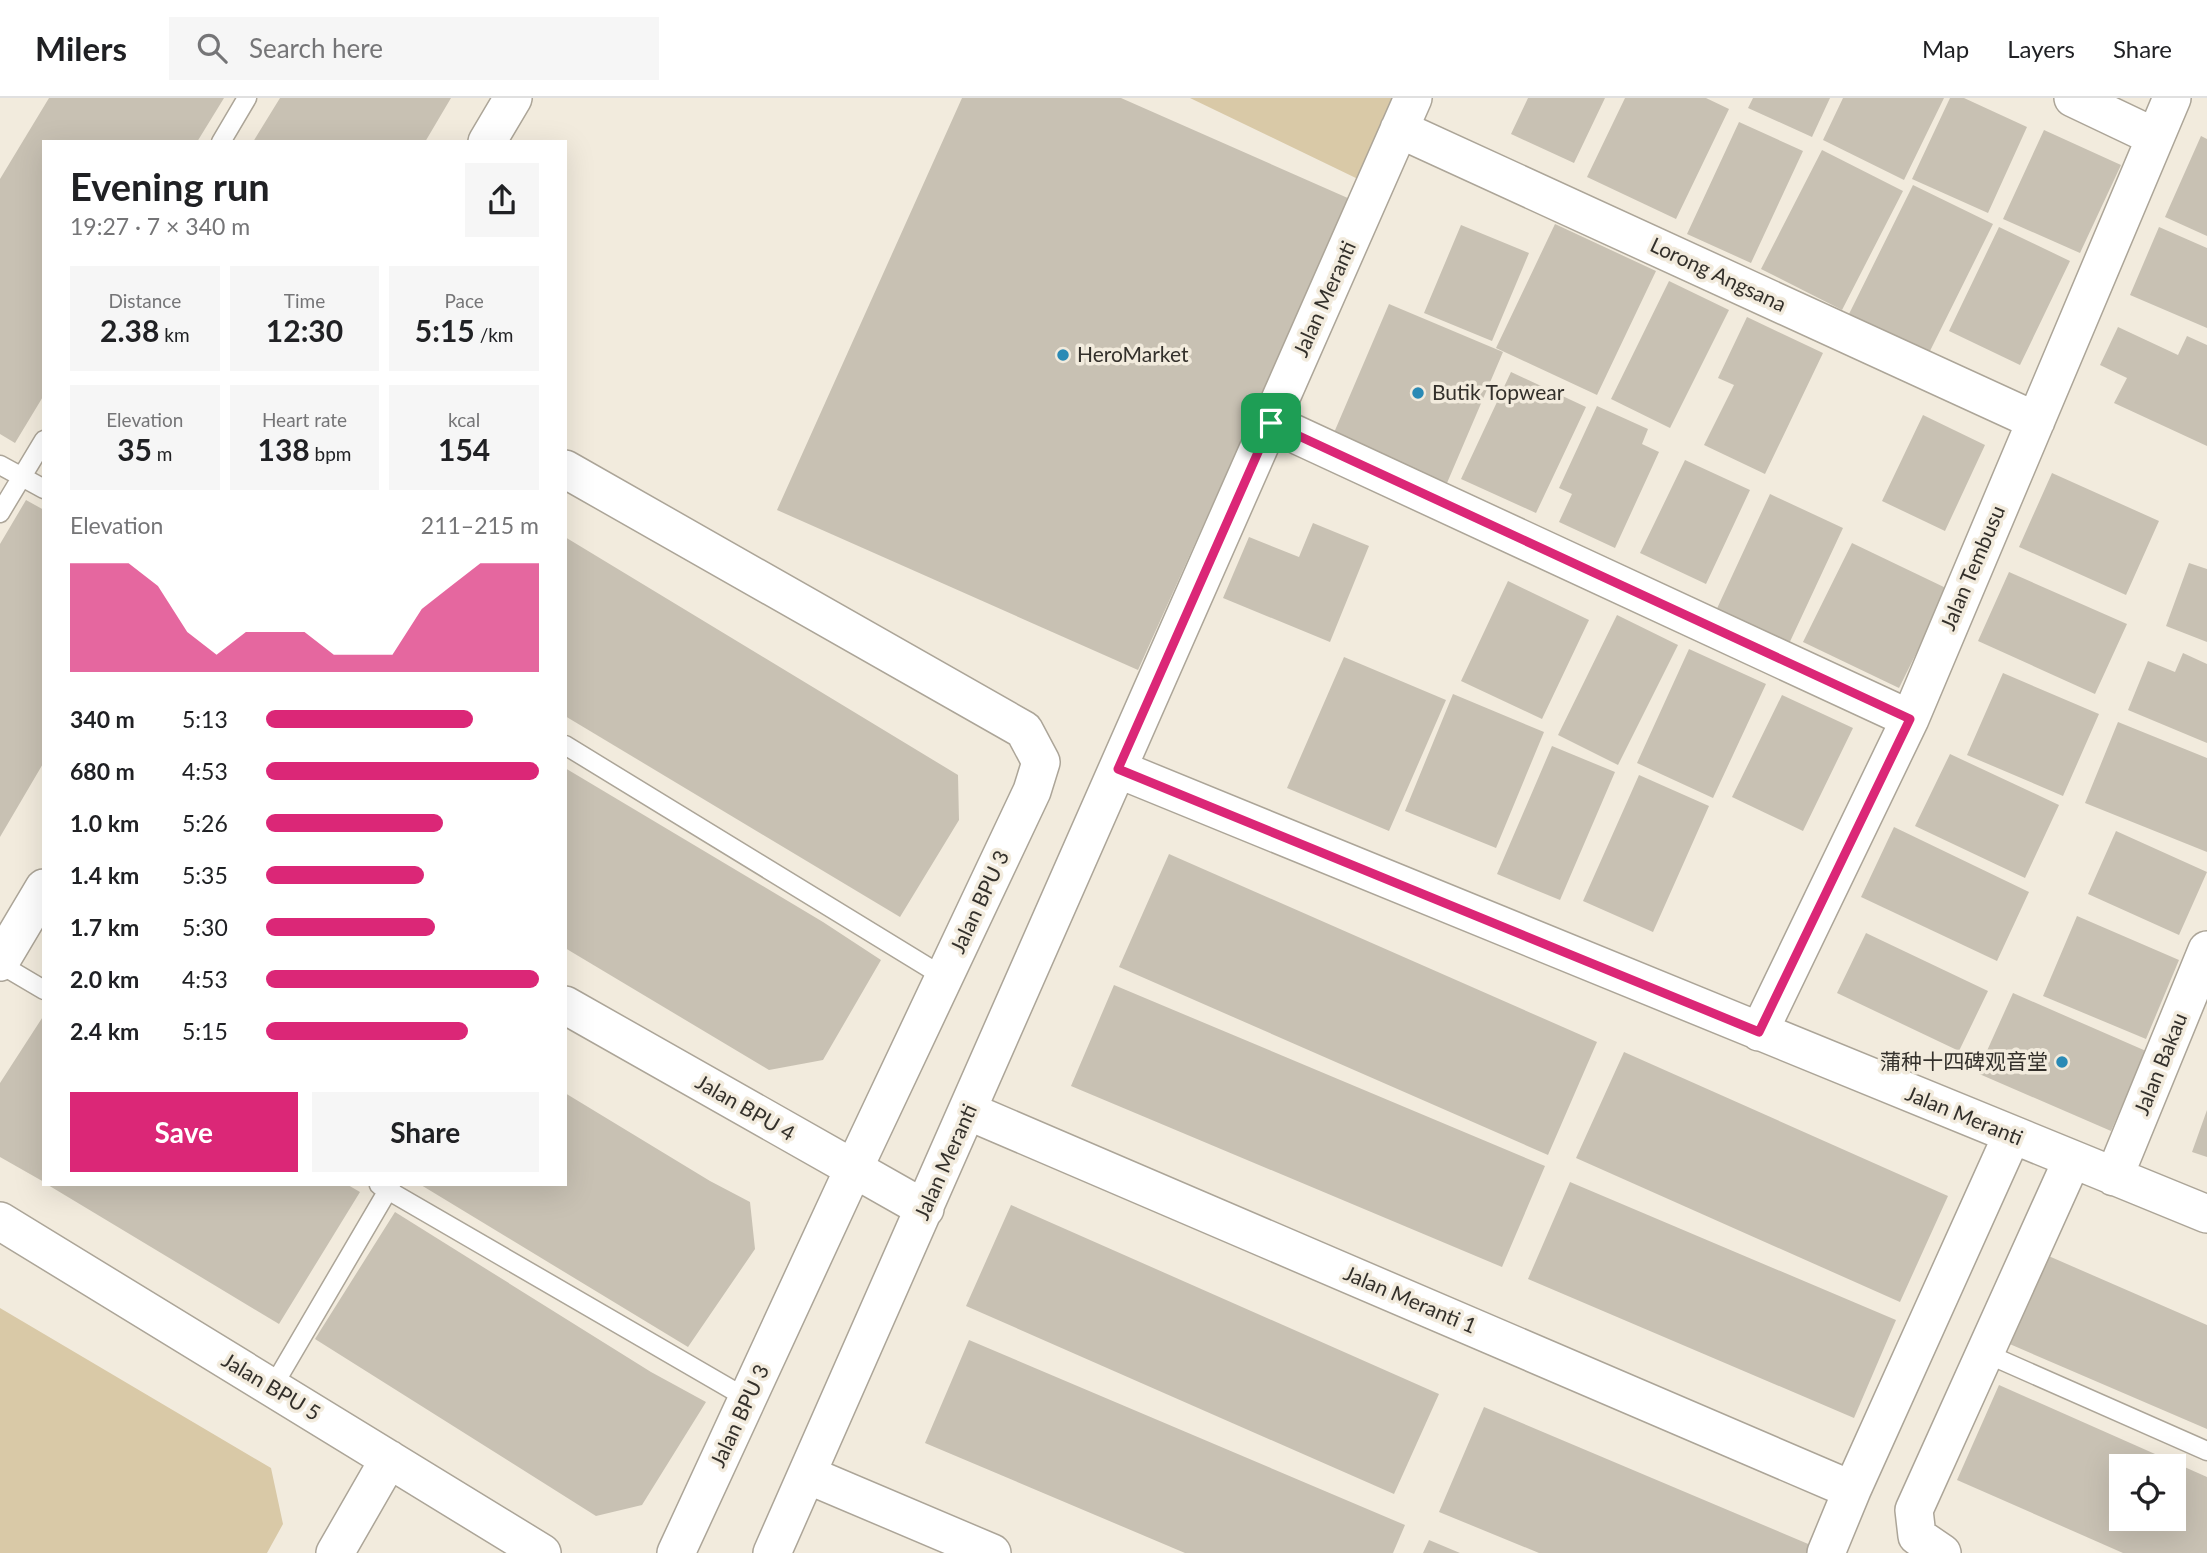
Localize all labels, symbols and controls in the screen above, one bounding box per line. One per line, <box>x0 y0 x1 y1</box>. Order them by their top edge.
search box <box>169 17 659 80</box>
text: Milers <box>35 28 127 68</box>
icon: search <box>193 29 231 67</box>
text: Search here <box>249 32 383 64</box>
text: Map <box>1922 34 1969 63</box>
text: Layers <box>2007 34 2075 63</box>
text: Share <box>2113 34 2172 63</box>
text: Evening run <box>70 163 270 209</box>
button: share <box>465 163 539 237</box>
text: 19:27 · 7 × 340 m <box>70 212 250 240</box>
street label: Lorong Angsana <box>1647 231 1790 316</box>
street label: Jalan Meranti <box>1287 237 1360 360</box>
text: Distance <box>108 289 181 312</box>
text: Time <box>284 289 325 312</box>
text: Pace <box>444 289 484 312</box>
text: 2.38 <box>100 312 159 348</box>
text: 12:30 <box>266 312 343 348</box>
text: 5:15 <box>415 312 475 348</box>
text: km <box>159 323 190 346</box>
text: /km <box>475 323 514 346</box>
place label: HeroMarket <box>1077 341 1189 366</box>
marker: HeroMarket <box>1055 347 1071 363</box>
place label: Butik Topwear <box>1432 379 1565 404</box>
marker: Butik Topwear <box>1410 385 1426 401</box>
pin <box>1241 393 1301 453</box>
icon: arrive <box>1252 404 1290 442</box>
text: Elevation <box>106 408 183 431</box>
text: Heart rate <box>262 408 347 431</box>
text: kcal <box>448 408 480 431</box>
text: 35 <box>117 431 152 467</box>
text: 138 <box>258 431 310 467</box>
text: 154 <box>438 431 490 467</box>
text: m <box>152 442 172 465</box>
text: bpm <box>310 442 351 465</box>
street label: Jalan Tembusu <box>1934 501 2009 634</box>
text: Elevation <box>70 511 163 539</box>
text: 211–215 m <box>421 511 539 539</box>
text: 340 m <box>70 705 135 733</box>
text: 5:13 <box>182 705 228 733</box>
text: 680 m <box>70 757 135 785</box>
text: 4:53 <box>182 757 228 785</box>
text: 1.0 km <box>70 809 139 837</box>
text: 5:26 <box>182 809 228 837</box>
street label: Jalan BPU 3 <box>944 846 1013 957</box>
text: 1.4 km <box>70 861 139 889</box>
text: 5:35 <box>182 861 228 889</box>
text: 1.7 km <box>70 913 139 941</box>
text: 5:30 <box>182 913 228 941</box>
text: 2.0 km <box>70 965 139 993</box>
text: 4:53 <box>182 965 228 993</box>
street label: Jalan Bakau <box>2128 1009 2191 1118</box>
text: 2.4 km <box>70 1017 139 1045</box>
text: 5:15 <box>182 1017 228 1045</box>
place label: 蒲种十四碑观音堂 <box>1880 1048 2048 1073</box>
marker: 蒲种十四碑观音堂 <box>2054 1054 2070 1070</box>
street label: Jalan BPU 4 <box>692 1068 800 1145</box>
street label: Jalan Meranti <box>1902 1080 2027 1149</box>
button: Save <box>70 1092 298 1172</box>
button: Share <box>312 1092 539 1172</box>
street label: Jalan Meranti <box>908 1100 981 1223</box>
street label: Jalan Meranti 1 <box>1341 1259 1481 1338</box>
street label: Jalan BPU 5 <box>218 1347 326 1425</box>
street label: Jalan BPU 3 <box>704 1360 773 1471</box>
map controls <box>2109 1454 2186 1531</box>
button: locate <box>2109 1454 2186 1531</box>

